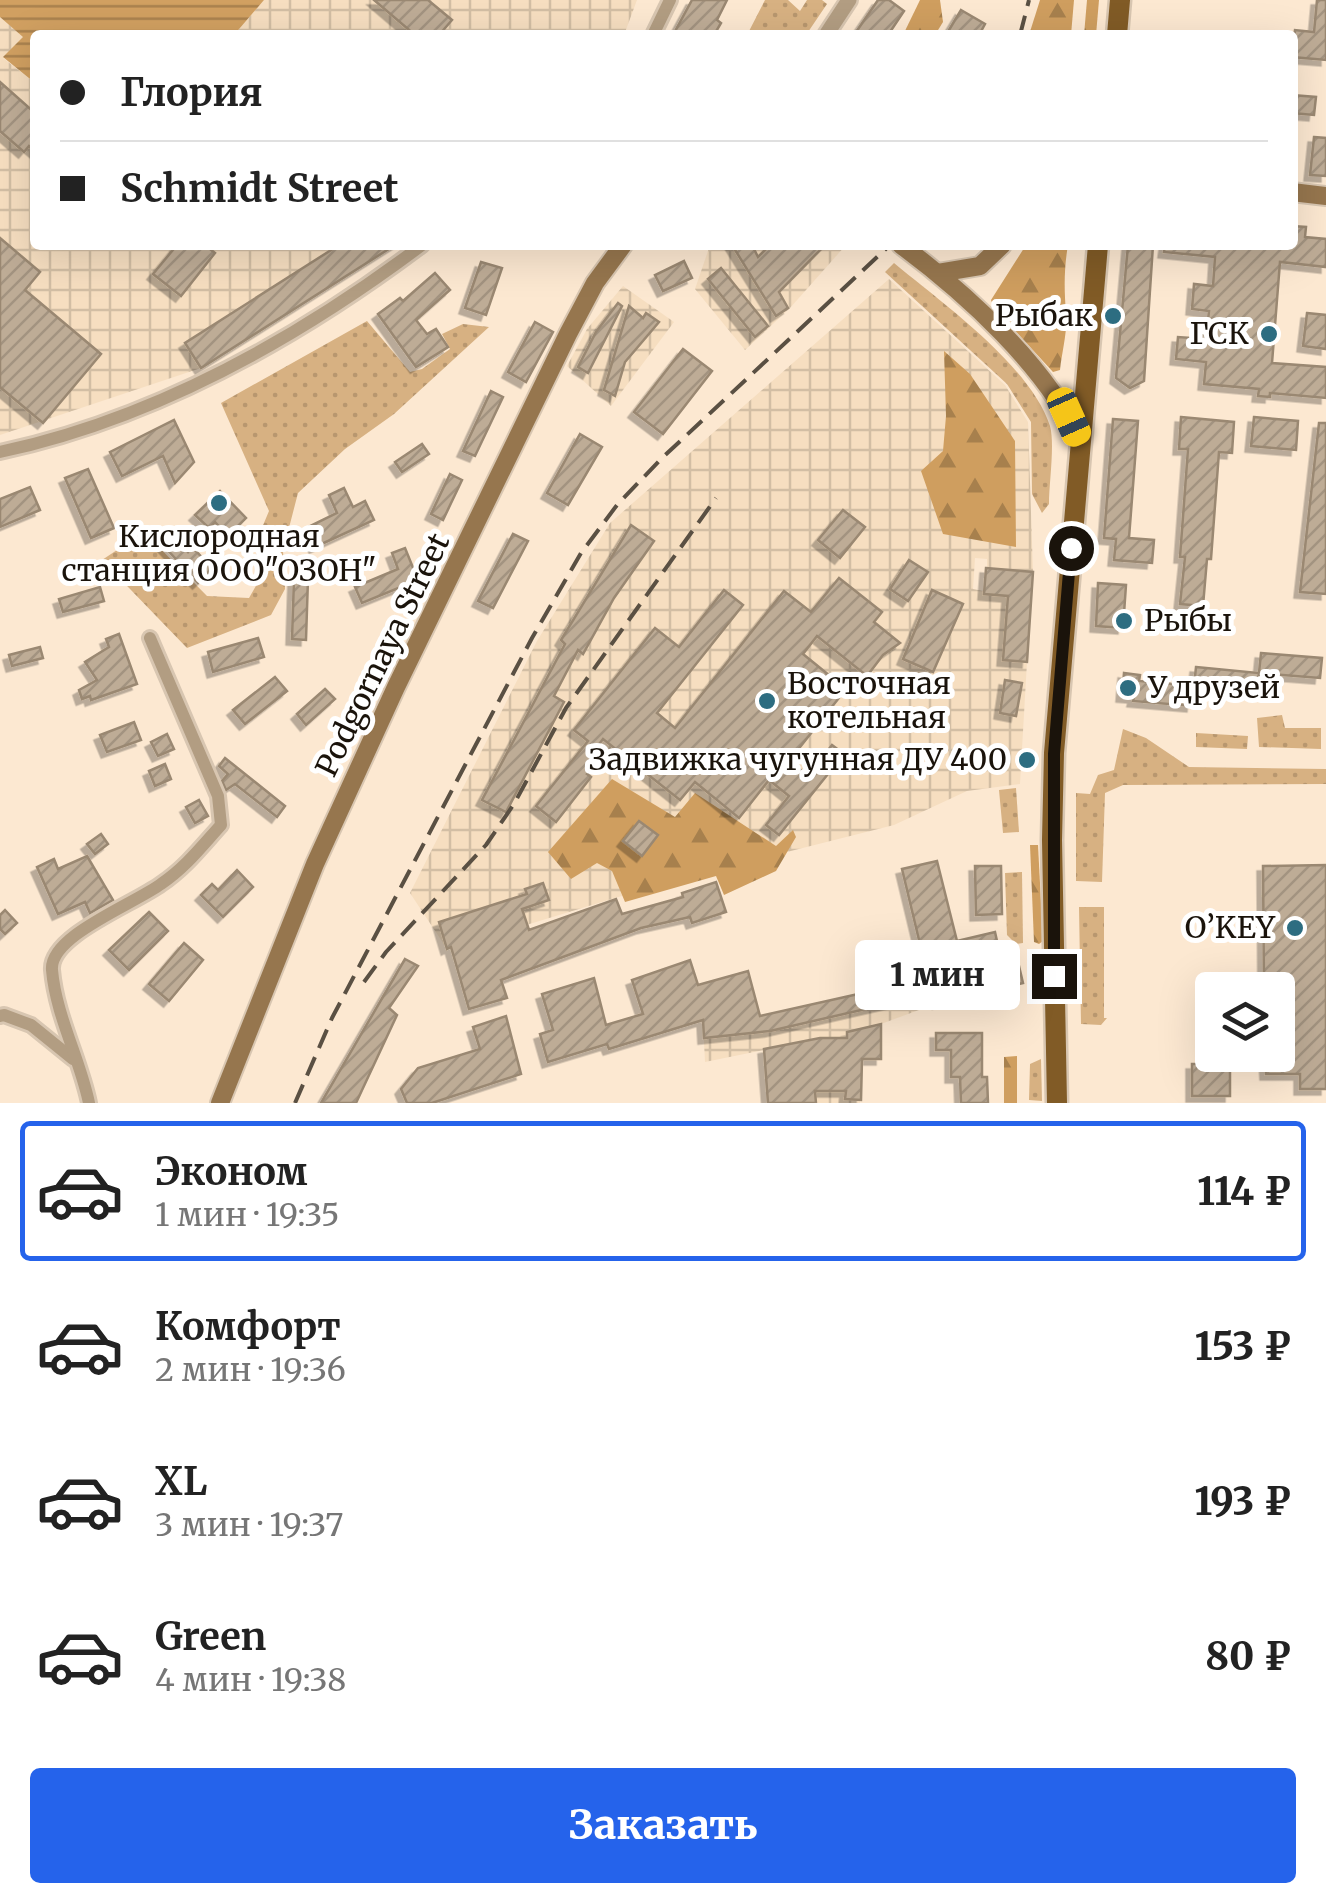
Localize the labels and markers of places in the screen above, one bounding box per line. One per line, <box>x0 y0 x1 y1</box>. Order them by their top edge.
place label: Рыбак <box>995 296 1093 334</box>
marker: Рыбак <box>1102 305 1124 327</box>
place label: ГСК <box>1189 314 1249 352</box>
marker: ГСК <box>1258 323 1280 345</box>
marker: Кислородная станция ООО"ОЗОН" <box>208 492 230 514</box>
place label: Кислородная станция ООО"ОЗОН" <box>61 517 377 589</box>
place label: Рыбы <box>1144 601 1232 639</box>
marker: Рыбы <box>1113 610 1135 632</box>
place label: Восточная котельная <box>787 664 951 736</box>
place label: У друзей <box>1147 668 1280 706</box>
marker: У друзей <box>1117 677 1139 699</box>
marker: Восточная котельная <box>756 690 778 712</box>
place label: Задвижка чугунная ДУ 400 <box>589 740 1007 778</box>
marker: Задвижка чугунная ДУ 400 <box>1016 749 1038 771</box>
place label: O’KEY <box>1185 908 1276 946</box>
marker: O’KEY <box>1284 917 1306 939</box>

